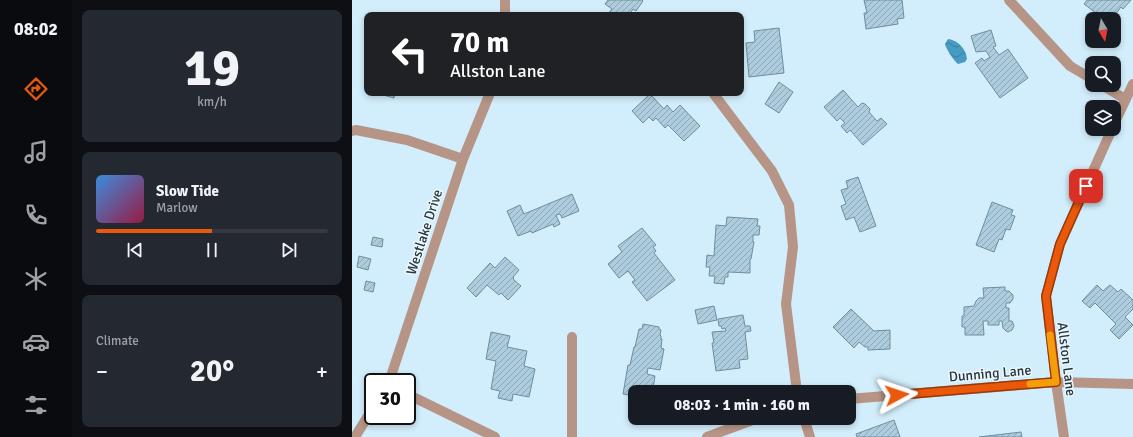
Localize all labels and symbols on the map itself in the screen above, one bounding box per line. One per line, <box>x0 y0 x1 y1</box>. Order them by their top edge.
north arrow <box>1085 12 1121 48</box>
pin <box>1069 169 1103 203</box>
street label: Westlake Drive <box>403 187 446 277</box>
street label: Allston Lane <box>1054 321 1079 397</box>
street label: Dunning Lane <box>948 361 1032 386</box>
speed limit sign: 30 <box>364 373 416 425</box>
position arrow <box>876 374 918 416</box>

